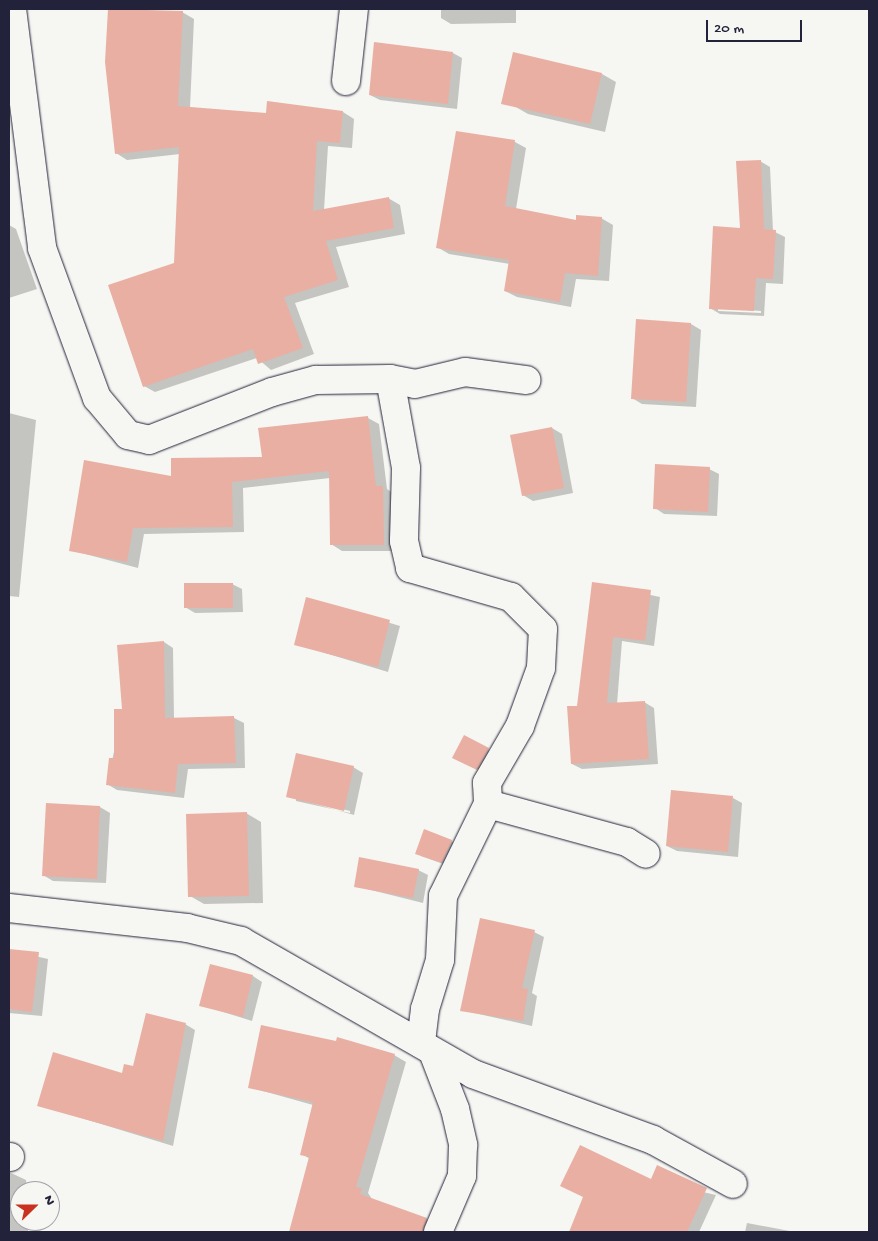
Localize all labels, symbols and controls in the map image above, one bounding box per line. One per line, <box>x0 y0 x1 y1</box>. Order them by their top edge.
scale bar <box>708 10 804 42</box>
text: 20 m <box>714 20 744 38</box>
north arrow <box>10 1181 60 1231</box>
text: N <box>39 1193 58 1208</box>

